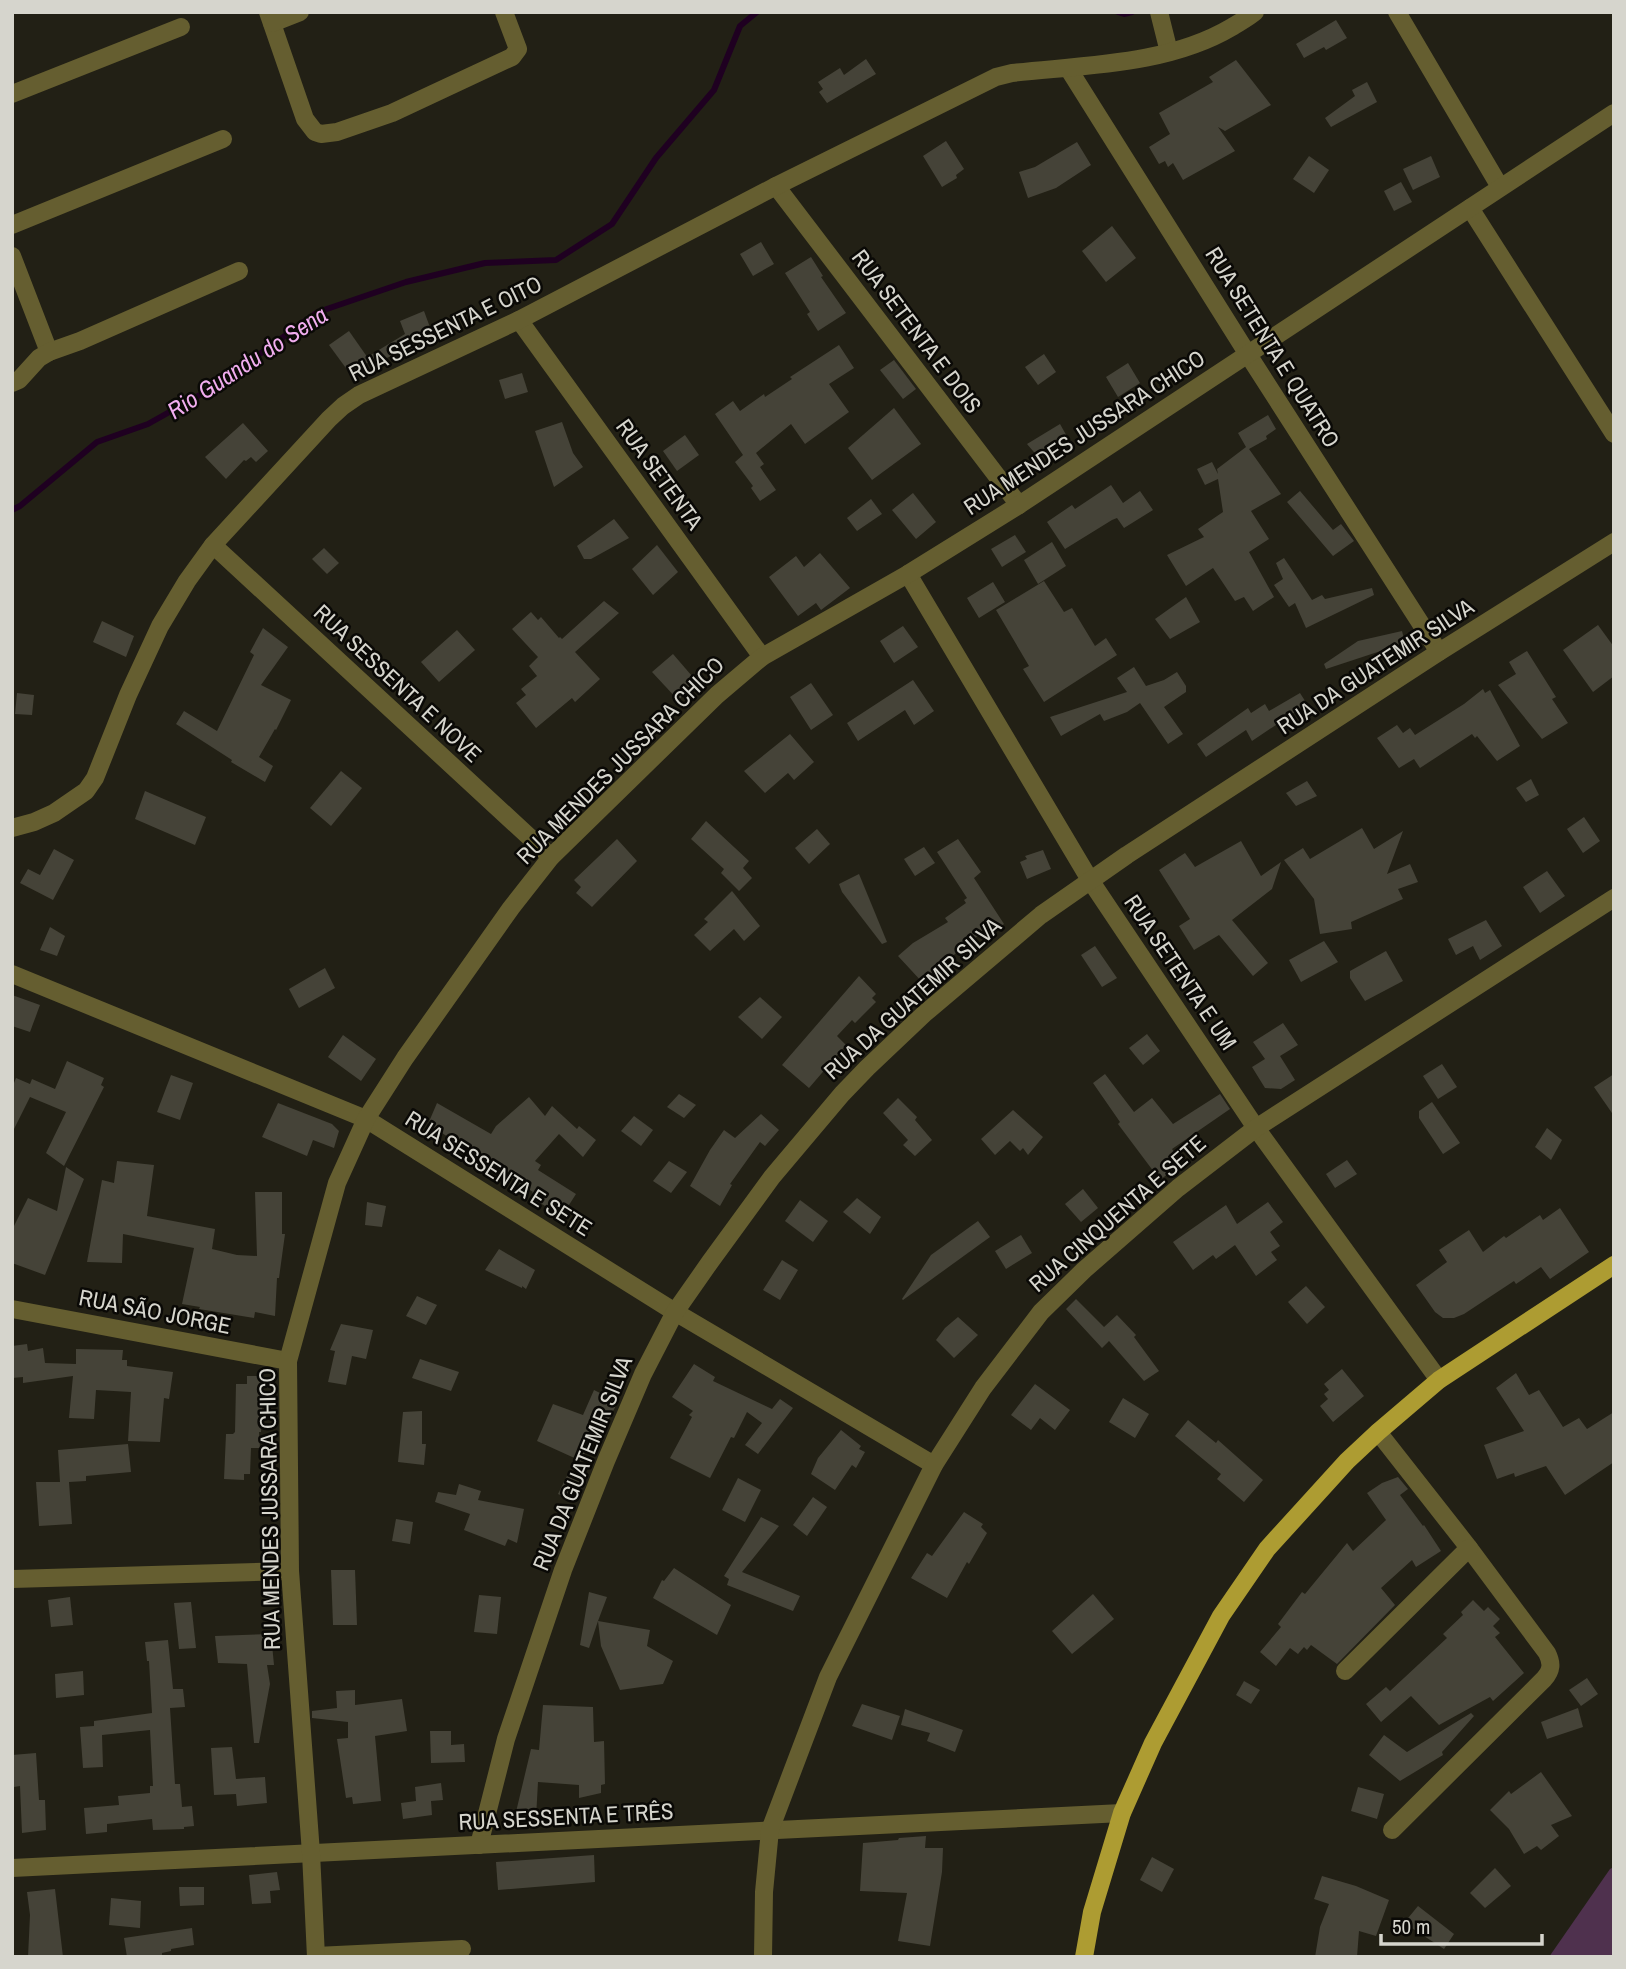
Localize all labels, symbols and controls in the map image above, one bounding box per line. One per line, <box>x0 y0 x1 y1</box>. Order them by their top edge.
street label: RUA SETENTA E QUATRO <box>1199 241 1347 453</box>
street label: RUA SETENTA E DOIS <box>845 243 989 419</box>
street label: RUA SESSENTA E OITO <box>343 268 547 388</box>
water label: Rio Guandu do Sena <box>161 298 333 426</box>
street label: RUA MENDES JUSSARA CHICO <box>957 342 1211 522</box>
street label: RUA SETENTA <box>609 412 711 536</box>
street label: RUA DA GUATEMIR SILVA <box>1271 591 1480 741</box>
street label: RUA SESSENTA E NOVE <box>307 597 489 769</box>
street label: RUA MENDES JUSSARA CHICO <box>509 649 731 871</box>
street label: RUA SETENTA E UM <box>1118 888 1244 1056</box>
street label: RUA DA GUATEMIR SILVA <box>817 910 1008 1086</box>
street label: RUA SESSENTA E SETE <box>400 1103 598 1243</box>
street label: RUA CINQUENTA E SETE <box>1022 1127 1212 1299</box>
street label: RUA SÃO JORGE <box>76 1281 234 1341</box>
street label: RUA DA GUATEMIR SILVA <box>525 1351 639 1575</box>
street label: RUA MENDES JUSSARA CHICO <box>251 1368 287 1650</box>
street label: RUA SESSENTA E TRÊS <box>458 1795 674 1837</box>
scale bar <box>1381 1902 1542 1946</box>
text: 50 m <box>1392 1912 1430 1941</box>

